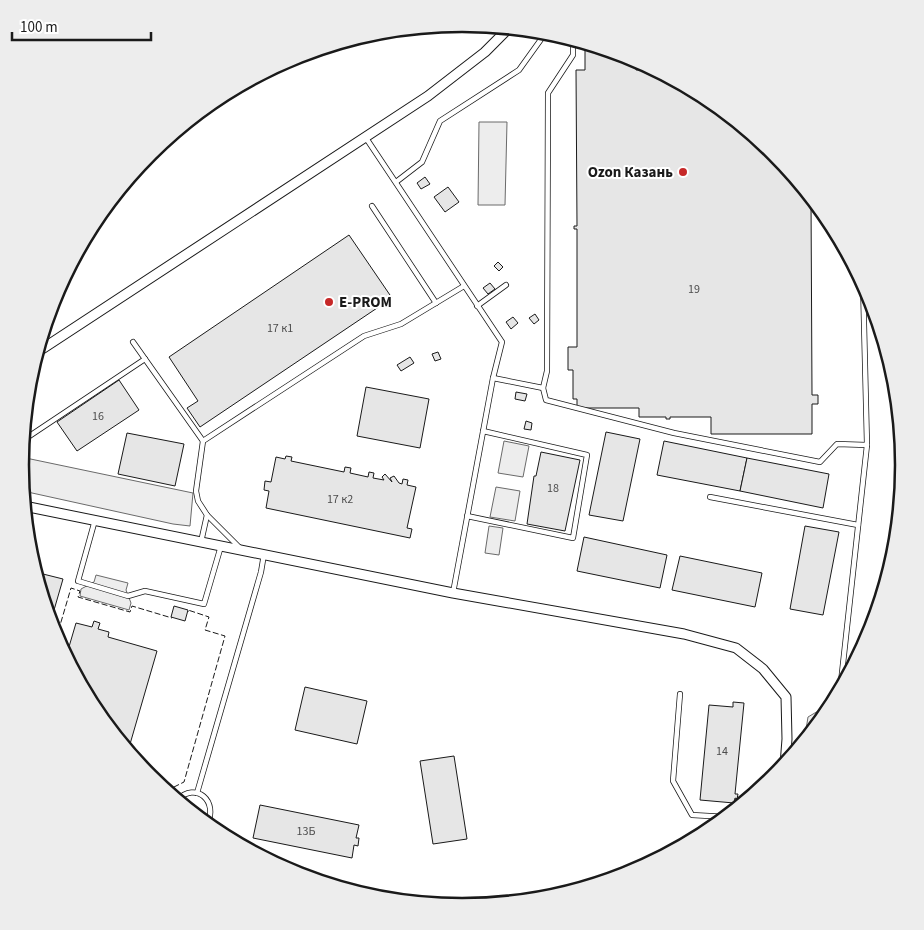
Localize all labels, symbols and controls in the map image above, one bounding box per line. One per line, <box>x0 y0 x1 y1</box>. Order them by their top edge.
scale bar <box>12 10 151 42</box>
text: 100 m <box>20 17 58 38</box>
place label: Ozon Казань <box>588 162 673 183</box>
marker: Ozon Казань <box>677 166 689 178</box>
house number: 19 <box>688 281 700 298</box>
place label: E-PROM <box>339 292 392 313</box>
marker: E-PROM <box>323 296 335 308</box>
house number: 17 к1 <box>267 320 293 337</box>
house number: 16 <box>92 408 104 425</box>
house number: 18 <box>547 480 559 497</box>
house number: 17 к2 <box>327 491 353 508</box>
house number: 14 <box>716 743 728 760</box>
house number: 13Б <box>297 823 315 840</box>

